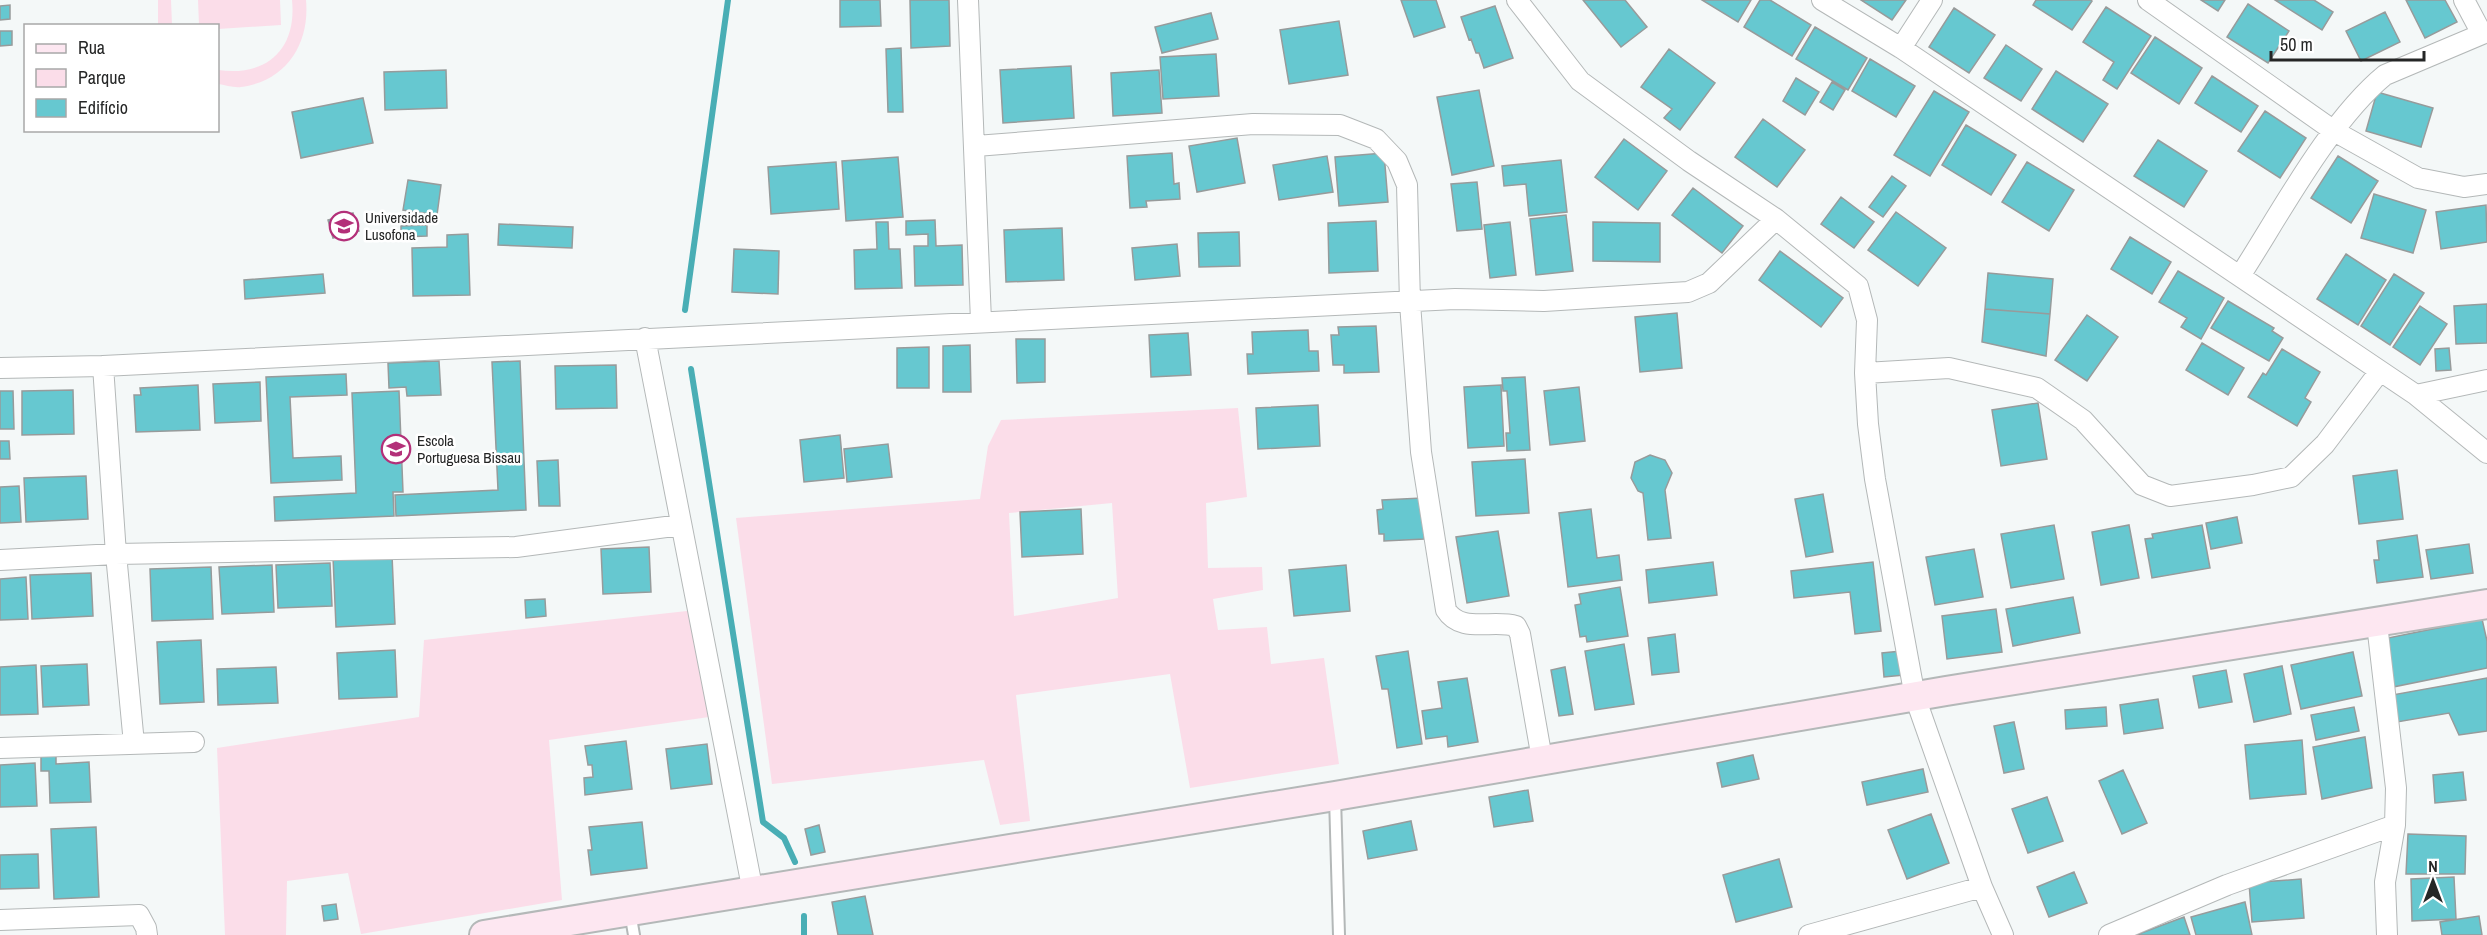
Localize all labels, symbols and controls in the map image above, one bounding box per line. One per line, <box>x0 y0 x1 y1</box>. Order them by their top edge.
legend <box>24 24 219 132</box>
scale bar <box>2271 24 2424 62</box>
text: 50 m <box>2280 32 2313 57</box>
text: Rua <box>78 35 105 60</box>
text: Parque <box>78 65 126 90</box>
text: Edifício <box>78 95 128 120</box>
place label: Universidade Lusofona <box>365 207 438 245</box>
school or university icon: Universidade Lusofona <box>328 210 360 242</box>
place label: Escola Portuguesa Bissau <box>417 430 521 468</box>
school or university icon: Escola Portuguesa Bissau <box>380 433 412 465</box>
north arrow <box>2403 851 2463 911</box>
text: N <box>2428 855 2438 877</box>

